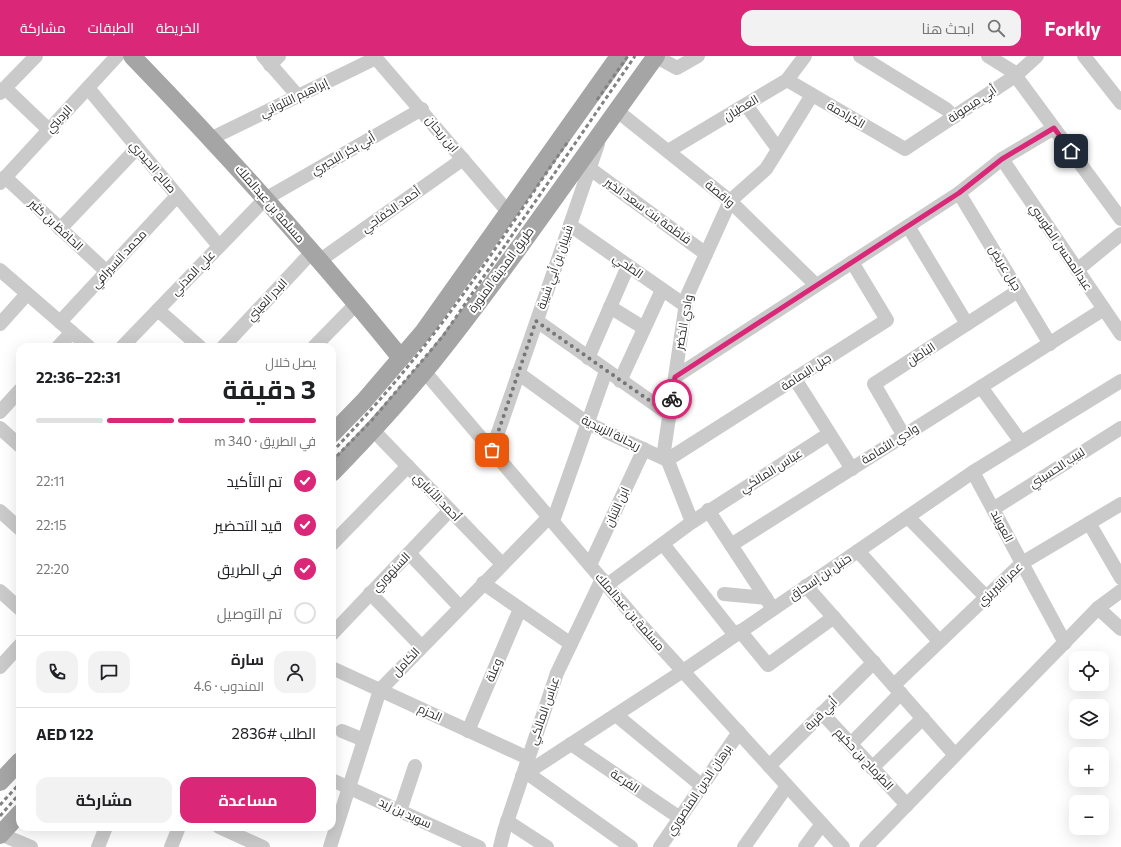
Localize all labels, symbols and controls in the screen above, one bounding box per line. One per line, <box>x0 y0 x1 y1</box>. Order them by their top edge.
search box <box>741 10 1021 46</box>
icon: search <box>985 17 1007 39</box>
text: Forkly <box>1045 17 1101 40</box>
text: مشاركة <box>20 19 66 36</box>
text: الطبقات <box>88 19 134 36</box>
text: الخريطة <box>156 19 200 36</box>
text: ابحث هنا <box>922 19 975 37</box>
street label: إبراهيم التلواني <box>257 75 332 123</box>
street label: أبي ميمونة <box>944 82 1001 128</box>
street label: العطيان <box>720 91 761 124</box>
street label: الكرادمة <box>824 98 868 131</box>
street label: الرديني <box>42 102 77 138</box>
street label: ابن ريحان <box>423 112 462 155</box>
street label: أبي بكر البحيري <box>308 129 379 181</box>
pin <box>1054 134 1088 168</box>
street label: صالح الحيدري <box>125 137 180 198</box>
icon: home <box>1060 140 1082 162</box>
street label: مسلمة بن عبدالملك <box>233 162 308 246</box>
street label: فاطمة بنت سعد الخير <box>601 174 694 247</box>
street label: واقصة <box>702 177 738 210</box>
street label: أحمد الخفاجي <box>358 184 425 238</box>
street label: الحافظ بن كثير <box>25 195 87 253</box>
street label: عبدالمحسن الطوسي <box>1024 200 1096 295</box>
street label: شيبان بن أبي شيبة <box>533 223 579 312</box>
street label: طريق المدينة المنورة <box>465 224 537 315</box>
street label: محمد السيرافي <box>88 226 152 293</box>
street label: جبل عريض <box>986 242 1025 293</box>
street label: علي المدني <box>167 247 220 300</box>
street label: الطحي <box>609 250 646 284</box>
street label: البدر العيني <box>243 275 292 326</box>
street label: وادي الخضر <box>671 293 699 352</box>
street label: الباطن <box>904 339 938 368</box>
street label: جبل اليمامة <box>778 350 834 393</box>
text: يصل خلال <box>265 354 316 370</box>
text: 22:31–22:36 <box>36 368 121 386</box>
text: 3 دقيقة <box>222 373 316 404</box>
courier <box>652 379 692 419</box>
icon: bike <box>661 388 683 410</box>
street label: ريحانة الزبيدية <box>579 412 643 453</box>
street label: وادي الثمامة <box>858 420 923 470</box>
text: في الطريق · 340 m <box>214 433 316 449</box>
pin <box>475 433 509 467</box>
icon: bag <box>481 439 503 461</box>
street label: لبيب الحسيني <box>1026 444 1089 494</box>
street label: عباس المالكي <box>737 445 806 498</box>
street label: أحمد الأنباري <box>408 469 464 526</box>
icon: check <box>294 470 316 492</box>
text: تم التأكيد <box>226 472 282 490</box>
text: 22:11 <box>36 473 65 489</box>
street label: ابن التبان <box>601 484 632 529</box>
street label: العويند <box>988 507 1017 544</box>
icon: check <box>294 514 316 536</box>
text: قيد التحضير <box>214 516 282 534</box>
text: 22:15 <box>36 517 67 533</box>
street label: السنهوري <box>368 549 415 597</box>
street label: حنبل بن إسحاق <box>785 550 854 603</box>
icon: check <box>294 558 316 580</box>
street label: عمر التبريزي <box>974 559 1028 611</box>
text: في الطريق <box>217 560 282 578</box>
text: 22:20 <box>36 561 69 577</box>
street label: مسلمة بن عبدالملك <box>593 570 668 654</box>
text: تم التوصيل <box>217 604 282 622</box>
street label: الكامل <box>389 644 423 679</box>
text: سارة <box>231 650 264 668</box>
button: phone <box>36 651 78 693</box>
button: chat <box>88 651 130 693</box>
button: person <box>274 651 316 693</box>
map controls <box>1069 651 1109 835</box>
button: locate <box>1069 651 1109 691</box>
street label: وعلة <box>482 656 505 684</box>
street label: عباس المالكي <box>525 675 565 748</box>
text: المندوب · 4.6 <box>194 678 264 694</box>
street label: أبي قربة <box>801 694 842 735</box>
button: layers <box>1069 699 1109 739</box>
street label: الحزم <box>415 700 445 726</box>
text: الطلب #2836 <box>232 724 316 742</box>
street label: الطرماح بن حكيم <box>831 724 897 794</box>
text: AED 122 <box>36 725 93 743</box>
street label: برهان الدين المنصوري <box>663 741 737 840</box>
button: + <box>1069 747 1109 787</box>
street label: الفرعة <box>608 765 643 796</box>
button: مشاركة <box>36 777 172 823</box>
button: مساعدة <box>180 777 316 823</box>
street label: سويد بن زيد <box>376 794 434 831</box>
button: − <box>1069 795 1109 835</box>

